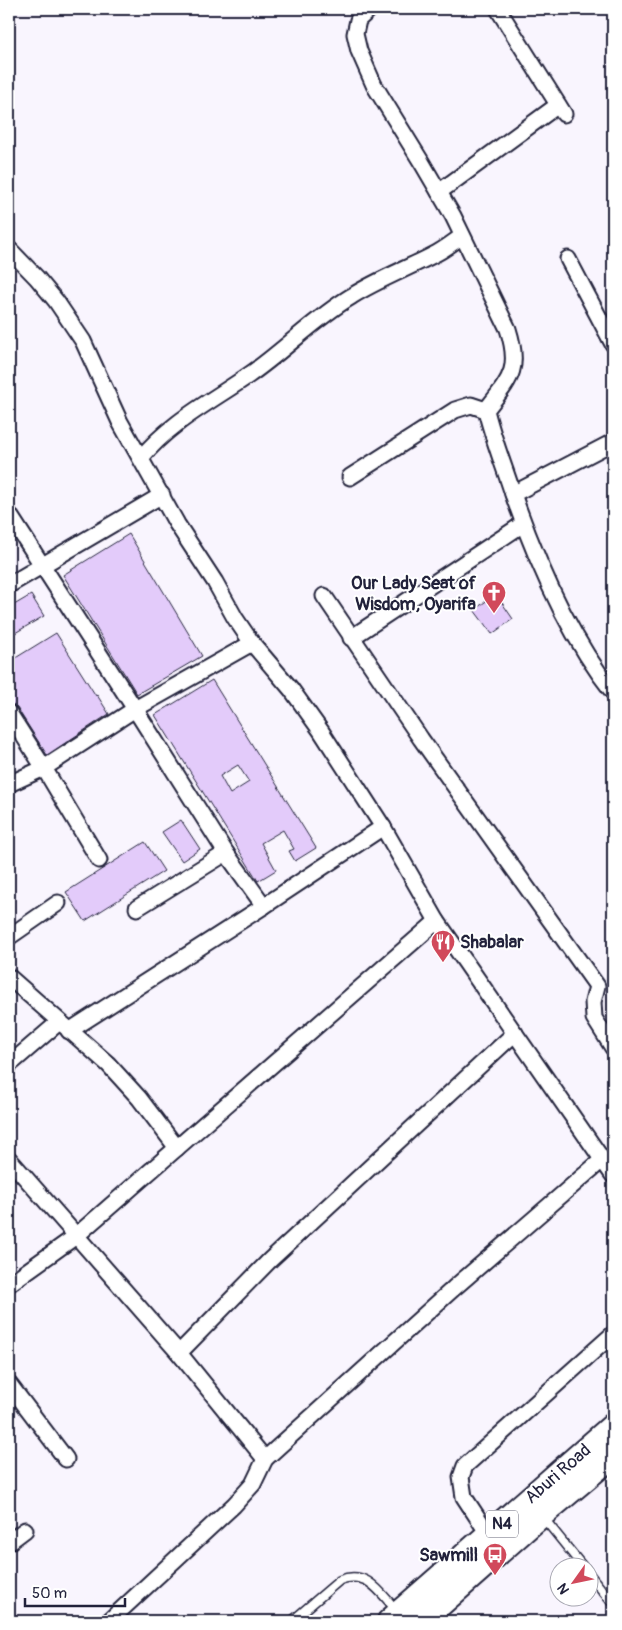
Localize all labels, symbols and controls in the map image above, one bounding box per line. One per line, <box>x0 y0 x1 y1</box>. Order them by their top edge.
place label: Our Lady Seat of Wisdom, Oyarifa <box>351 572 477 616</box>
church icon: Our Lady Seat of Wisdom, Oyarifa <box>481 580 507 614</box>
restaurant icon: Shabalar <box>430 929 456 963</box>
place label: Shabalar <box>460 931 524 954</box>
street label: Aburi Road <box>520 1439 596 1509</box>
road number: N4 <box>486 1510 518 1538</box>
bus stop icon: Sawmill <box>482 1542 508 1576</box>
place label: Sawmill <box>419 1544 478 1567</box>
north arrow <box>550 1558 600 1608</box>
scale bar <box>25 1575 125 1607</box>
text: N <box>554 1580 573 1597</box>
text: 50 m <box>32 1584 67 1603</box>

